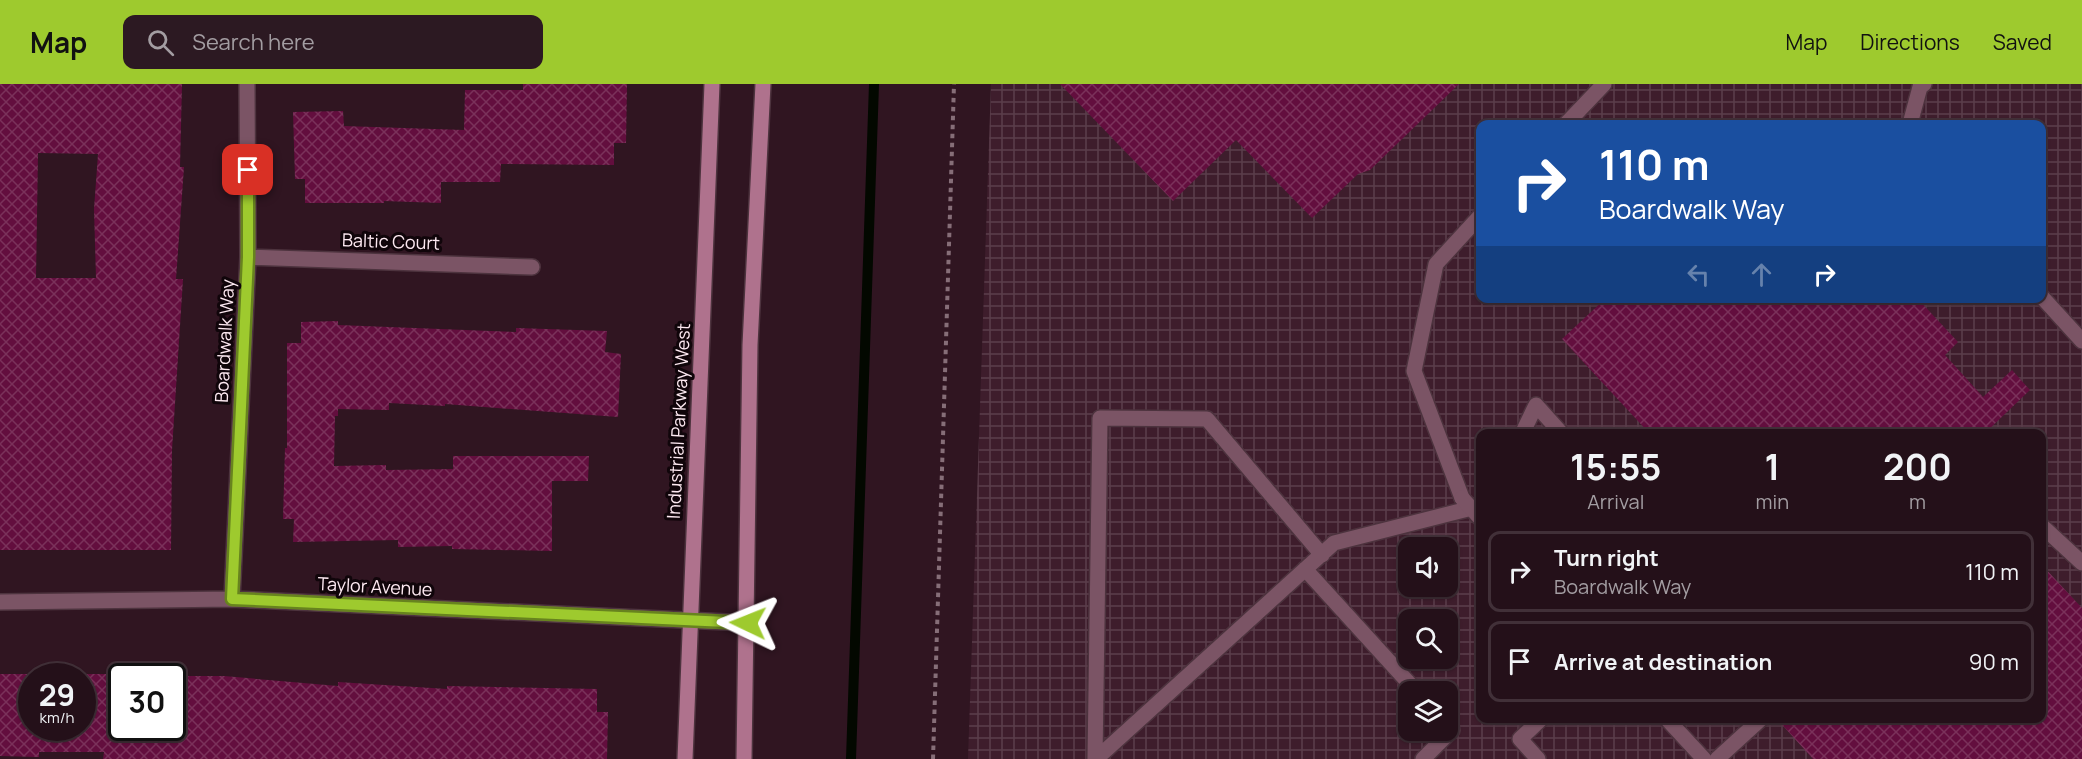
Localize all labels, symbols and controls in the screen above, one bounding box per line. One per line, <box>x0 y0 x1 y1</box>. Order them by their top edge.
search box <box>123 15 543 69</box>
text: Map <box>30 23 87 61</box>
icon: search <box>144 26 177 59</box>
text: Search here <box>192 27 315 57</box>
text: Map <box>1786 28 1827 56</box>
text: Directions <box>1860 28 1960 56</box>
text: Saved <box>1993 28 2052 56</box>
text: 110 m <box>1599 135 1710 193</box>
pin <box>222 144 273 195</box>
icon: right <box>1500 144 1578 222</box>
icon: arrive <box>231 153 264 186</box>
text: Boardwalk Way <box>1599 190 1784 227</box>
street label: Baltic Court <box>342 227 440 255</box>
icon: left <box>1682 258 1715 291</box>
icon: ahead <box>1745 258 1778 291</box>
icon: right <box>1808 258 1841 291</box>
street label: Boardwalk Way <box>209 278 239 403</box>
street label: Industrial Parkway West <box>661 322 695 519</box>
text: 15:55 <box>1570 442 1661 491</box>
text: 1 <box>1764 442 1780 491</box>
text: 200 <box>1883 442 1952 491</box>
text: Arrival <box>1587 488 1644 515</box>
text: min <box>1756 488 1789 515</box>
text: m <box>1909 488 1926 515</box>
map controls <box>1398 537 1458 741</box>
button: sound <box>1398 537 1458 597</box>
text: Turn right <box>1554 543 1659 573</box>
icon: right <box>1503 555 1536 588</box>
text: 110 m <box>1965 557 2019 587</box>
street label: Taylor Avenue <box>317 571 433 601</box>
text: Boardwalk Way <box>1554 573 1691 600</box>
position arrow <box>716 591 780 655</box>
button: search <box>1398 609 1458 669</box>
icon: arrive <box>1503 645 1536 678</box>
text: Arrive at destination <box>1554 647 1772 677</box>
text: 90 m <box>1969 647 2019 677</box>
speed limit sign: 30 <box>108 663 186 741</box>
text: 29 <box>39 674 75 715</box>
button: layers <box>1398 681 1458 741</box>
text: km/h <box>40 707 74 728</box>

